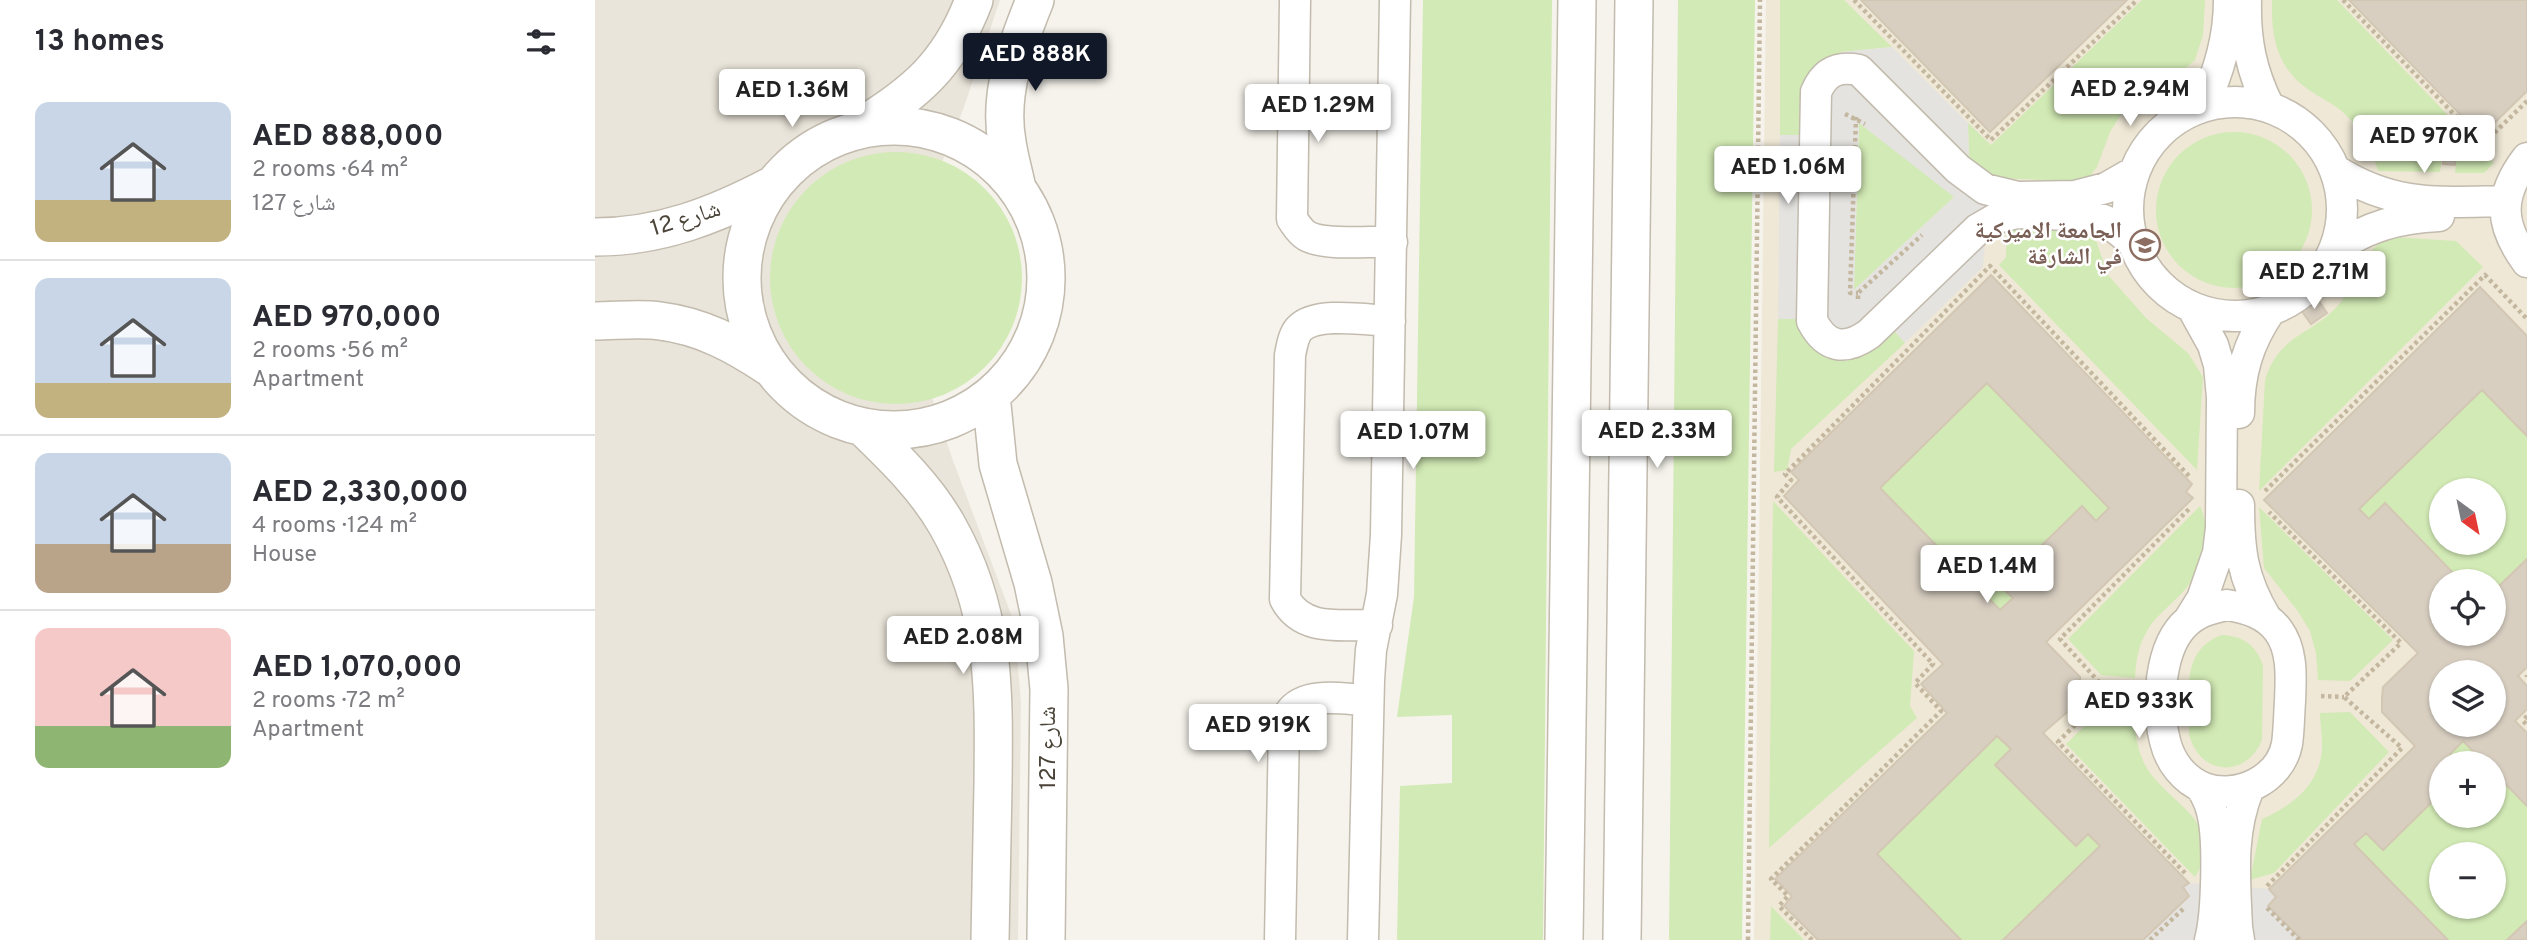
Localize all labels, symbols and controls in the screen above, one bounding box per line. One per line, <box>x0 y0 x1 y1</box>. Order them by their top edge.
icon: filters <box>522 23 560 61</box>
text: 13 homes <box>35 24 165 61</box>
pin: AED 888K <box>963 34 1107 93</box>
text: AED 888K <box>979 41 1091 70</box>
pin: AED 2.94M <box>2050 68 2210 128</box>
pin: AED 1.36M <box>712 69 872 129</box>
text: AED 2.94M <box>2070 76 2190 105</box>
text: AED 1.36M <box>735 77 849 106</box>
pin: AED 1.29M <box>1238 85 1398 144</box>
text: AED 1.29M <box>1261 92 1375 121</box>
pin: AED 970K <box>2352 116 2496 175</box>
text: AED 888,000 <box>252 119 443 156</box>
text: AED 970K <box>2369 123 2479 152</box>
icon: home <box>91 130 175 214</box>
pin: AED 1.06M <box>1708 146 1868 206</box>
text: AED 1.06M <box>1730 154 1846 183</box>
text: 2 rooms · 64 m² <box>252 156 408 185</box>
text: شارع 127 <box>252 190 336 219</box>
street label: شارع 12 <box>647 196 725 244</box>
place label: الجامعة الاميركية في الشارقة <box>1975 218 2122 274</box>
school or university icon: الجامعة الاميركية في الشارقة <box>2128 228 2162 262</box>
pin: AED 2.71M <box>2234 252 2394 311</box>
text: AED 2.71M <box>2259 259 2369 288</box>
text: AED 970,000 <box>252 300 441 337</box>
icon: home <box>91 306 175 390</box>
text: 2 rooms · 56 m² <box>252 337 408 366</box>
text: Apartment <box>252 366 364 395</box>
pin: AED 2.33M <box>1577 410 1737 470</box>
pin: AED 1.07M <box>1333 412 1493 471</box>
text: AED 2.33M <box>1598 418 1716 447</box>
text: AED 1.07M <box>1356 419 1470 448</box>
text: AED 2,330,000 <box>252 475 469 512</box>
north arrow <box>2429 478 2506 555</box>
map controls <box>2429 478 2506 919</box>
icon: home <box>91 481 175 565</box>
text: 4 rooms · 124 m² <box>252 512 417 541</box>
text: House <box>252 541 317 570</box>
pin: AED 1.4M <box>1915 546 2059 605</box>
text: AED 1.4M <box>1937 553 2037 582</box>
button: locate <box>2429 569 2506 646</box>
pin: AED 2.08M <box>883 616 1043 676</box>
text: AED 2.08M <box>903 624 1023 653</box>
text: AED 1,070,000 <box>252 650 462 687</box>
icon: home <box>91 656 175 740</box>
button: layers <box>2429 660 2506 737</box>
pin: AED 933K <box>2067 680 2211 740</box>
text: 2 rooms · 72 m² <box>252 687 405 716</box>
text: AED 933K <box>2084 688 2194 717</box>
pin: AED 919K <box>1186 704 1330 764</box>
street label: شارع 127 <box>1035 706 1064 790</box>
text: AED 919K <box>1205 712 1311 741</box>
text: Apartment <box>252 716 364 745</box>
button: + <box>2429 751 2506 828</box>
button: − <box>2429 842 2506 919</box>

